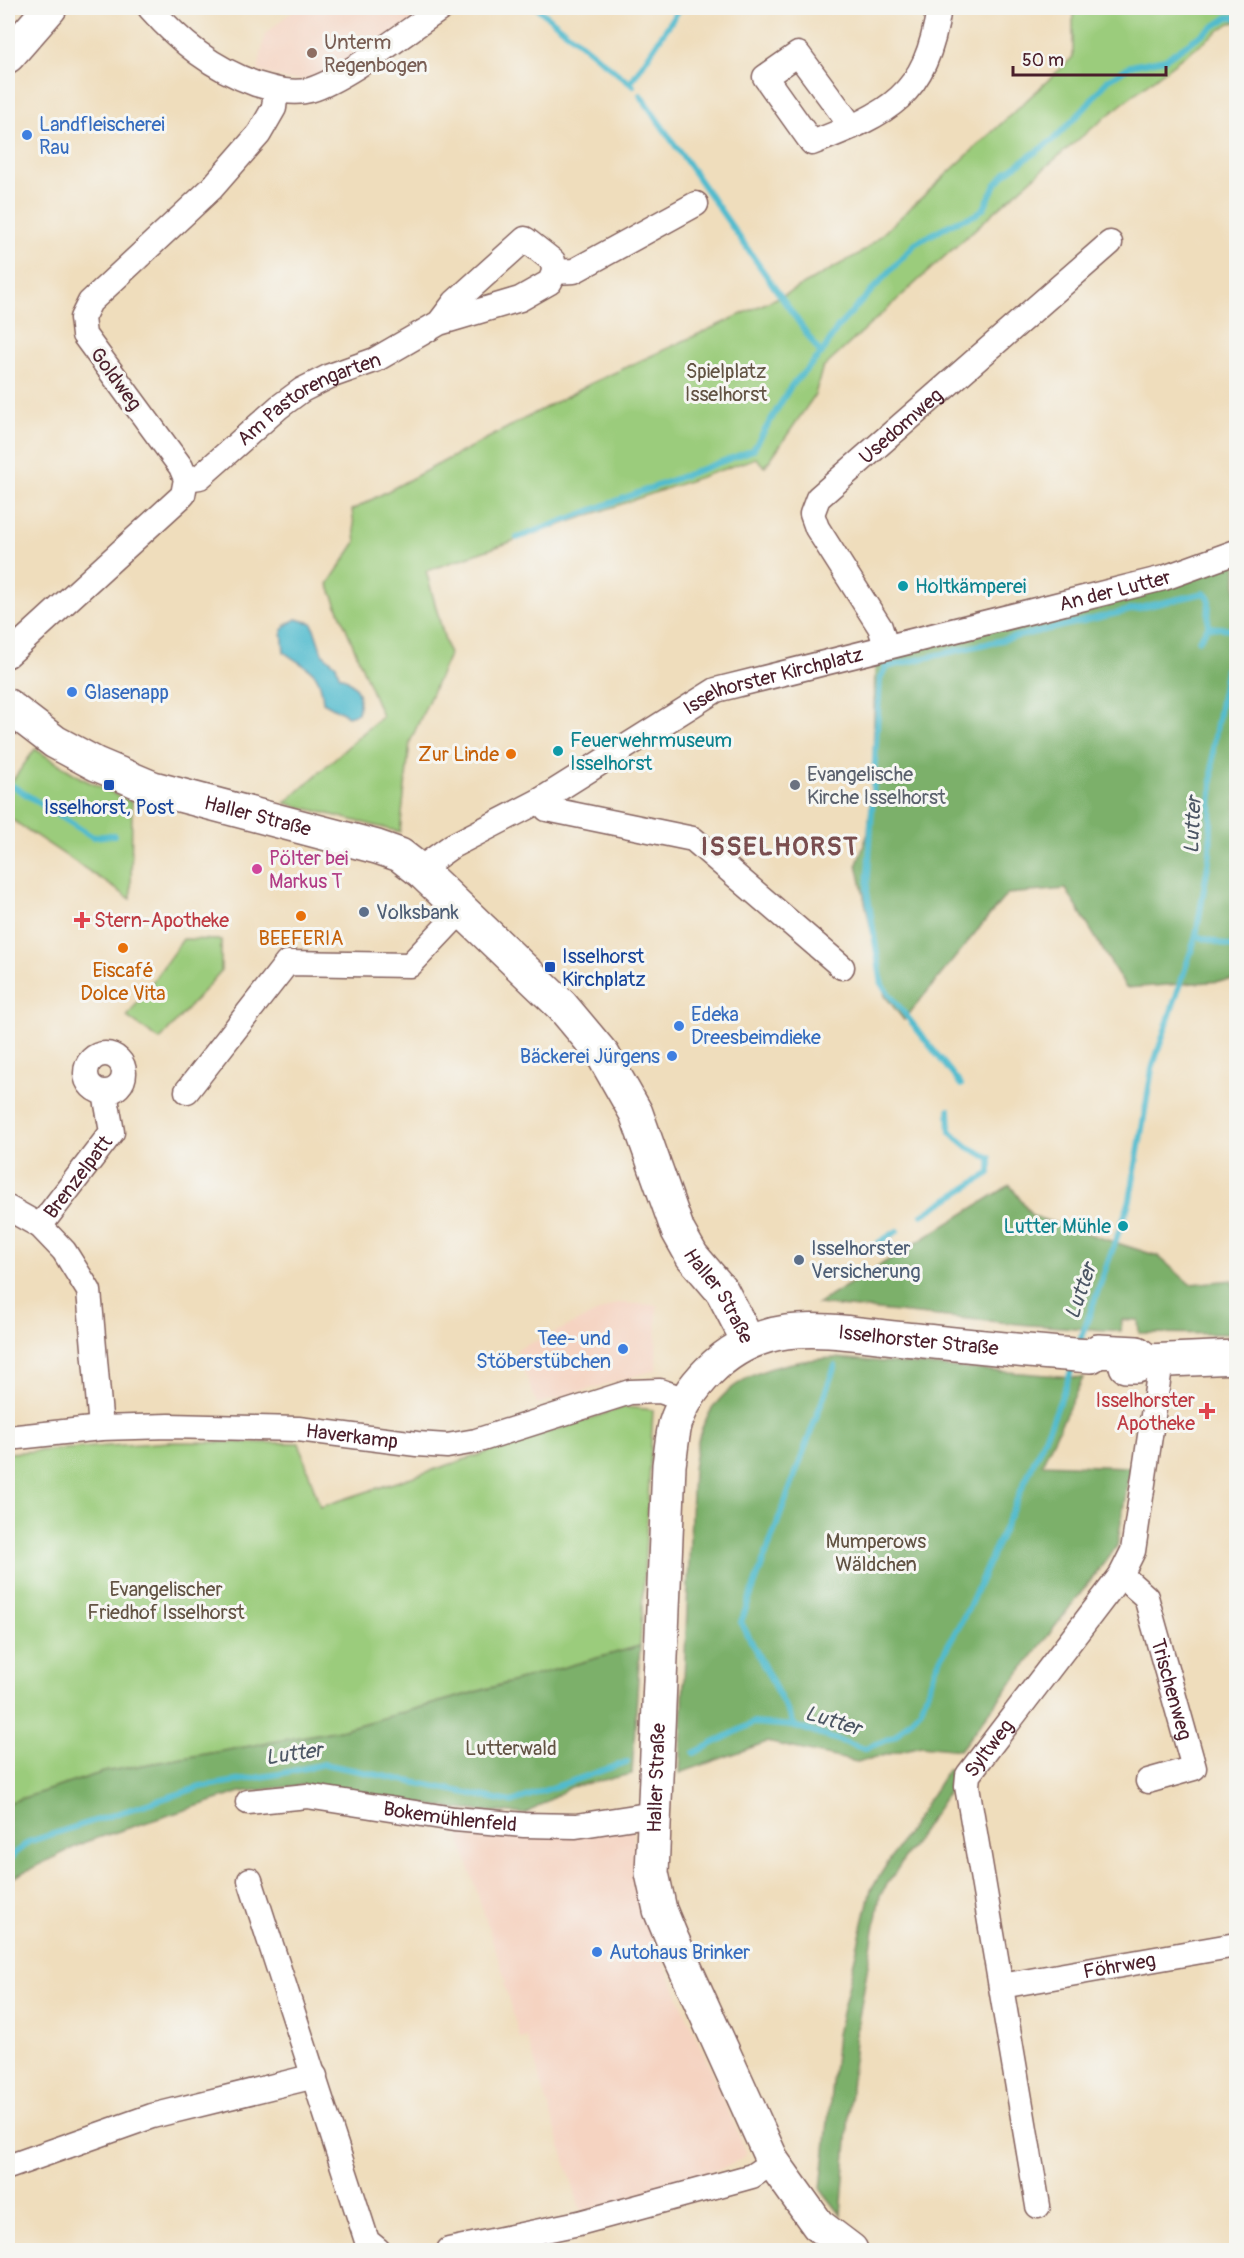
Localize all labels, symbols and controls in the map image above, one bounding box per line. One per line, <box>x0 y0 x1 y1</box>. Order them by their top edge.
place label: Unterm Regenbogen <box>324 30 428 78</box>
scale bar <box>1013 39 1166 77</box>
marker: Unterm Regenbogen <box>305 46 319 60</box>
text: 50 m <box>1022 49 1064 72</box>
place label: Landfleischerei Rau <box>39 112 165 160</box>
marker: Landfleischerei Rau <box>20 128 34 142</box>
street label: Goldweg <box>85 343 147 415</box>
street label: Am Pastorengarten <box>232 347 384 451</box>
park label: Spielplatz Isselhorst <box>685 359 768 407</box>
street label: Usedomweg <box>854 383 948 469</box>
street label: An der Lutter <box>1056 564 1174 616</box>
place label: Holtkämperei <box>915 574 1026 599</box>
marker: Holtkämperei <box>896 579 910 593</box>
street label: Isselhorster Kirchplatz <box>678 641 865 720</box>
place label: Glasenapp <box>84 680 169 705</box>
marker: Glasenapp <box>65 685 79 699</box>
place label: Feuerwehrmuseum Isselhorst <box>570 728 732 776</box>
place label: Zur Linde <box>418 742 499 767</box>
marker: Feuerwehrmuseum Isselhorst <box>551 744 565 758</box>
marker: Zur Linde <box>504 747 518 761</box>
place label: Evangelische Kirche Isselhorst <box>807 762 947 810</box>
marker: Isselhorst, Post <box>102 778 116 792</box>
marker: Evangelische Kirche Isselhorst <box>788 778 802 792</box>
street label: Haller Straße <box>202 790 314 842</box>
water label: Lutter <box>1178 793 1208 854</box>
place label: Isselhorst, Post <box>44 795 175 820</box>
district label: ISSELHORST <box>701 831 859 863</box>
place label: Pölter bei Markus T <box>269 846 348 894</box>
marker: Pölter bei Markus T <box>250 862 264 876</box>
place label: Volksbank <box>376 900 460 925</box>
marker: Volksbank <box>357 905 371 919</box>
place label: Stern-Apotheke <box>94 908 229 933</box>
marker: BEEFERIA <box>294 909 308 923</box>
marker: Stern-Apotheke <box>75 913 89 927</box>
place label: BEEFERIA <box>259 926 343 951</box>
marker: Eiscafé Dolce Vita <box>116 941 130 955</box>
place label: Isselhorst Kirchplatz <box>562 944 646 992</box>
place label: Eiscafé Dolce Vita <box>80 958 166 1006</box>
marker: Isselhorst Kirchplatz <box>543 960 557 974</box>
place label: Edeka Dreesbeimdieke <box>691 1002 821 1050</box>
marker: Edeka Dreesbeimdieke <box>672 1019 686 1033</box>
place label: Bäckerei Jürgens <box>520 1044 660 1069</box>
marker: Bäckerei Jürgens <box>665 1049 679 1063</box>
street label: Brenzelpatt <box>38 1129 118 1223</box>
place label: Lutter Mühle <box>1003 1214 1111 1239</box>
marker: Lutter Mühle <box>1116 1219 1130 1233</box>
place label: Isselhorster Versicherung <box>811 1236 920 1284</box>
street label: Haller Straße <box>678 1244 760 1348</box>
marker: Isselhorster Versicherung <box>792 1253 806 1267</box>
water label: Lutter <box>1059 1257 1104 1322</box>
street label: Isselhorster Straße <box>837 1319 1000 1361</box>
place label: Tee- und Stöberstübchen <box>476 1326 611 1374</box>
marker: Tee- und Stöberstübchen <box>616 1342 630 1356</box>
place label: Isselhorster Apotheke <box>1096 1388 1195 1436</box>
marker: Isselhorster Apotheke <box>1200 1404 1214 1418</box>
street label: Haverkamp <box>304 1418 400 1454</box>
park label: Mumperows Wäldchen <box>826 1529 926 1577</box>
park label: Evangelischer Friedhof Isselhorst <box>87 1577 246 1625</box>
street label: Trischenweg <box>1146 1636 1198 1743</box>
water label: Lutter <box>802 1700 867 1743</box>
street label: Syltweg <box>959 1714 1019 1782</box>
street label: Haller Straße <box>641 1722 671 1833</box>
water label: Lutter <box>264 1736 327 1771</box>
park label: Lutterwald <box>465 1736 557 1761</box>
street label: Bokemühlenfeld <box>382 1796 518 1837</box>
place label: Autohaus Brinker <box>609 1940 750 1965</box>
marker: Autohaus Brinker <box>590 1945 604 1959</box>
street label: Föhrweg <box>1081 1947 1157 1984</box>

